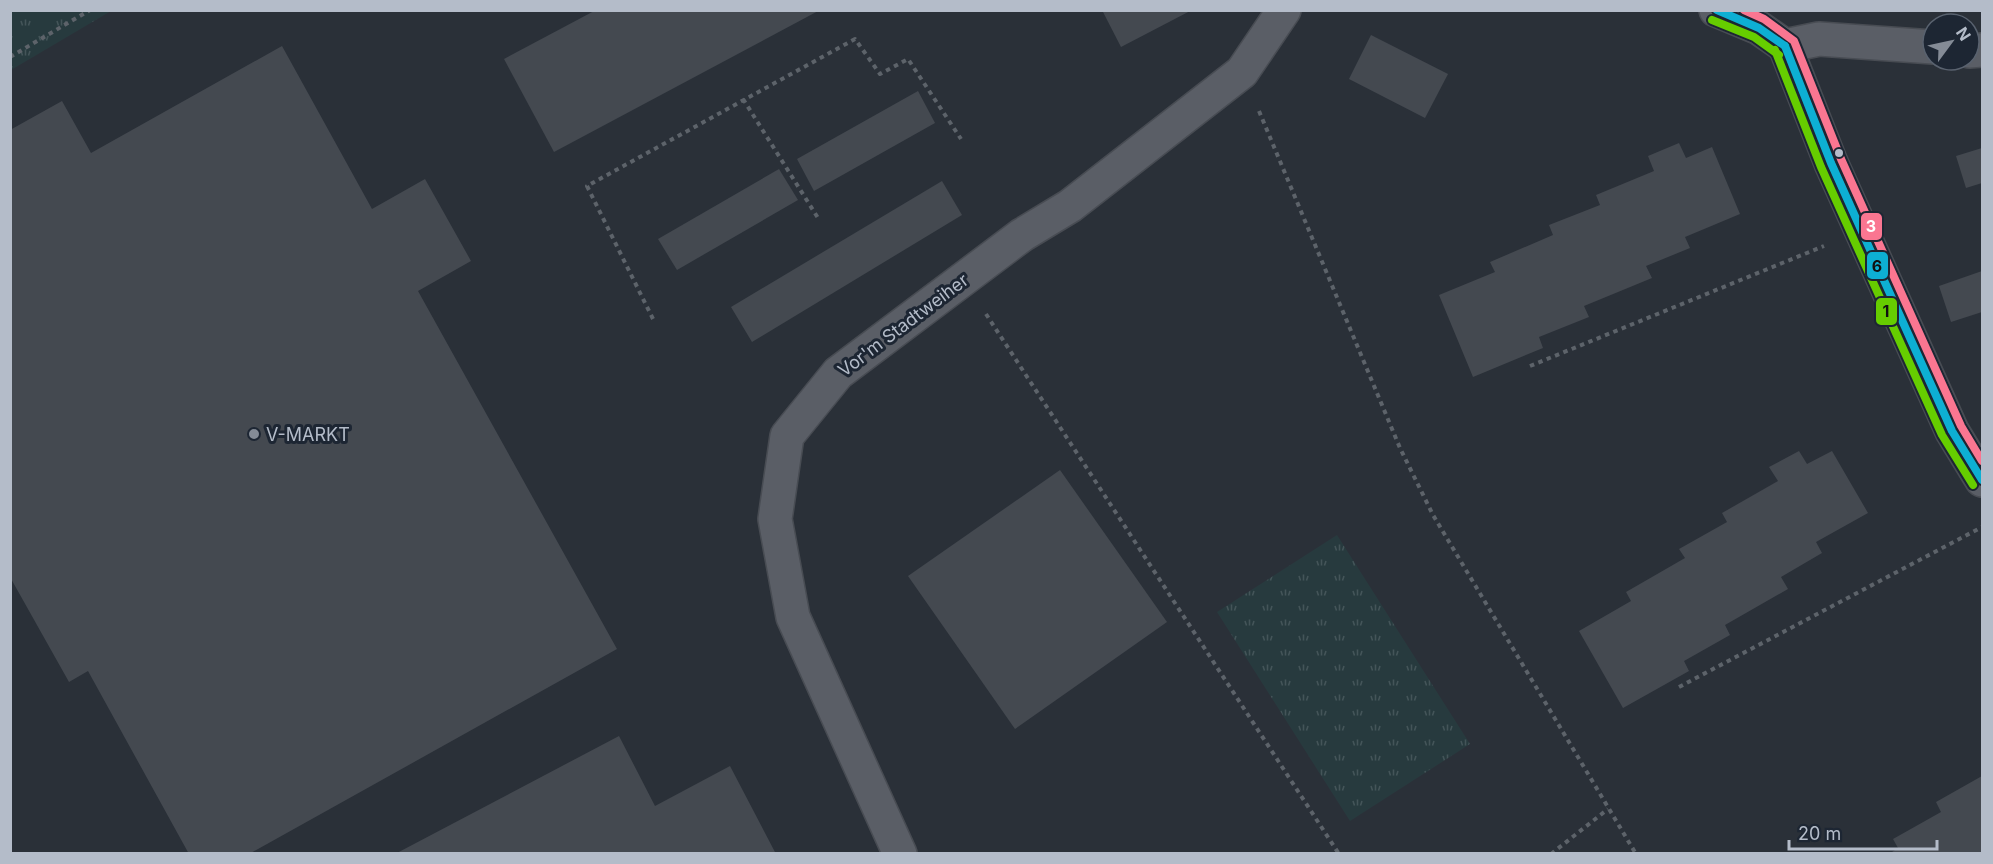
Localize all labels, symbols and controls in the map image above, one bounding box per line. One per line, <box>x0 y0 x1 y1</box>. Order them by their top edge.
north arrow <box>1921 12 1981 72</box>
text: N <box>1952 23 1975 44</box>
unlabelled marker <box>1833 147 1845 159</box>
line badge: 3 <box>1860 212 1883 241</box>
text: 3 <box>1866 216 1876 236</box>
line badge: 6 <box>1866 251 1889 280</box>
text: 6 <box>1872 256 1882 276</box>
street label: Vor'm Stadtweiher <box>834 269 972 381</box>
line badge: 1 <box>1875 297 1898 326</box>
text: 1 <box>1883 301 1889 321</box>
place label: V-MARKT <box>266 424 350 445</box>
marker: V-MARKT <box>247 427 261 441</box>
scale bar <box>1789 813 1938 851</box>
text: 20 m <box>1798 823 1841 844</box>

